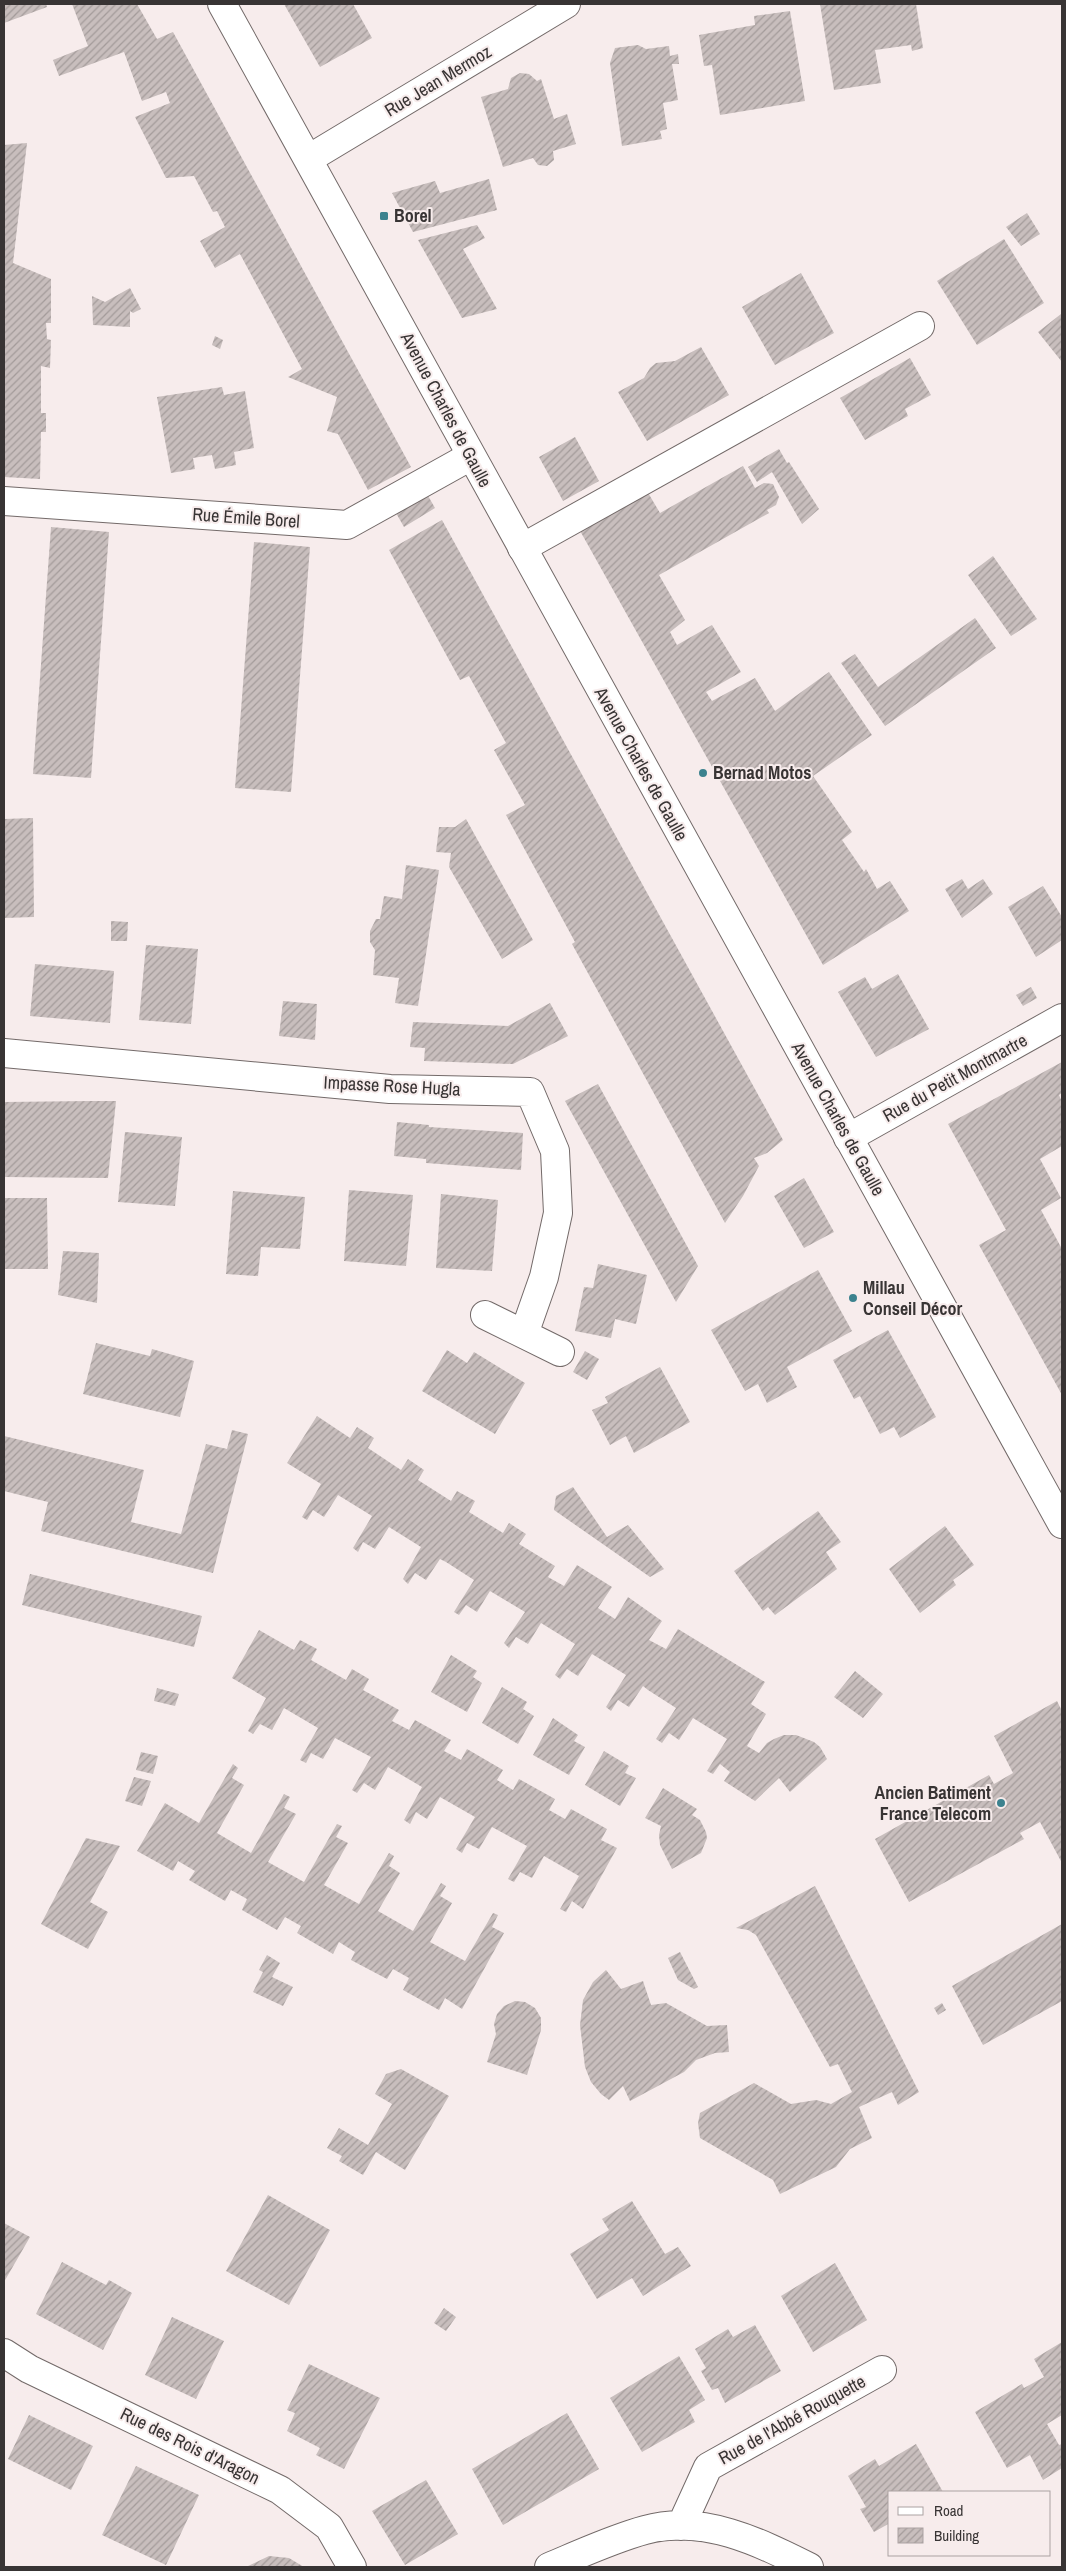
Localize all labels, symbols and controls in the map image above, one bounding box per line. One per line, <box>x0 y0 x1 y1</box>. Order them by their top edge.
street label: Rue Jean Mermoz <box>380 39 496 122</box>
place label: Borel <box>394 203 432 228</box>
marker: Borel <box>378 210 390 222</box>
street label: Avenue Charles de Gaulle <box>395 327 498 492</box>
street label: Rue Émile Borel <box>192 501 301 534</box>
street label: Avenue Charles de Gaulle <box>588 682 694 845</box>
place label: Bernad Motos <box>713 760 811 785</box>
marker: Bernad Motos <box>697 767 709 779</box>
street label: Rue du Petit Montmartre <box>878 1027 1031 1128</box>
street label: Avenue Charles de Gaulle <box>785 1037 891 1200</box>
street label: Impasse Rose Hugla <box>323 1069 461 1102</box>
place label: Millau Conseil Décor <box>863 1275 963 1321</box>
marker: Millau Conseil Décor <box>847 1292 859 1304</box>
place label: Ancien Batiment France Telecom <box>875 1780 991 1826</box>
marker: Ancien Batiment France Telecom <box>995 1797 1007 1809</box>
street label: Rue de l'Abbé Rouquette <box>714 2369 870 2470</box>
street label: Rue des Rois d'Aragon <box>116 2401 264 2490</box>
legend <box>888 2491 1051 2556</box>
text: Road <box>934 2500 963 2521</box>
text: Building <box>934 2525 979 2546</box>

